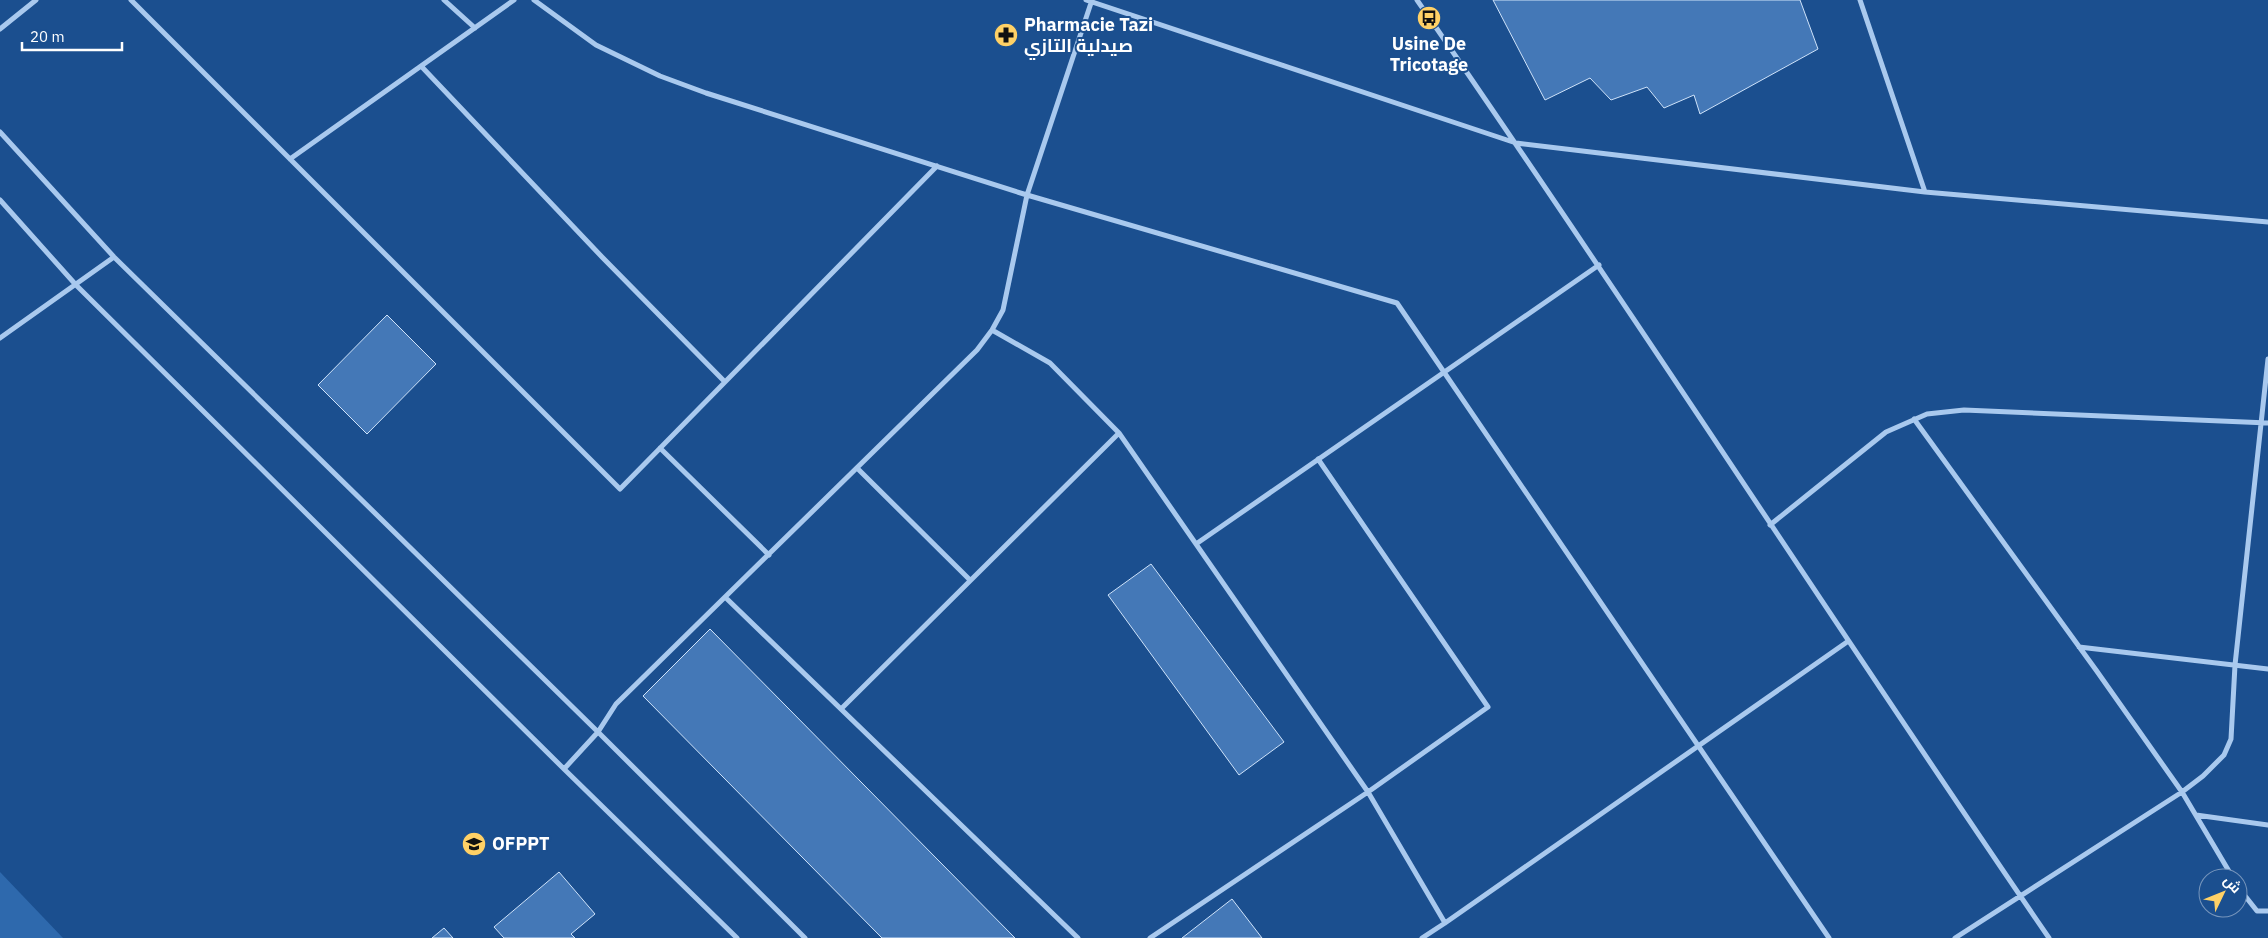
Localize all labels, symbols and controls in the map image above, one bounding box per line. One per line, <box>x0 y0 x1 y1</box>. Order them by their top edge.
bus stop icon: Usine De Tricotage <box>1416 5 1442 31</box>
place label: Pharmacie Tazi صيدلية التازي <box>1024 13 1153 60</box>
scale bar <box>22 20 122 52</box>
pharmacy icon: Pharmacie Tazi صيدلية التازي <box>993 22 1019 48</box>
text: 20 m <box>30 27 65 46</box>
place label: Usine De Tricotage <box>1390 32 1468 76</box>
school or university icon: OFPPT <box>461 831 487 857</box>
place label: OFPPT <box>492 832 550 855</box>
north arrow <box>2198 868 2248 918</box>
text: ش <box>2220 871 2245 897</box>

